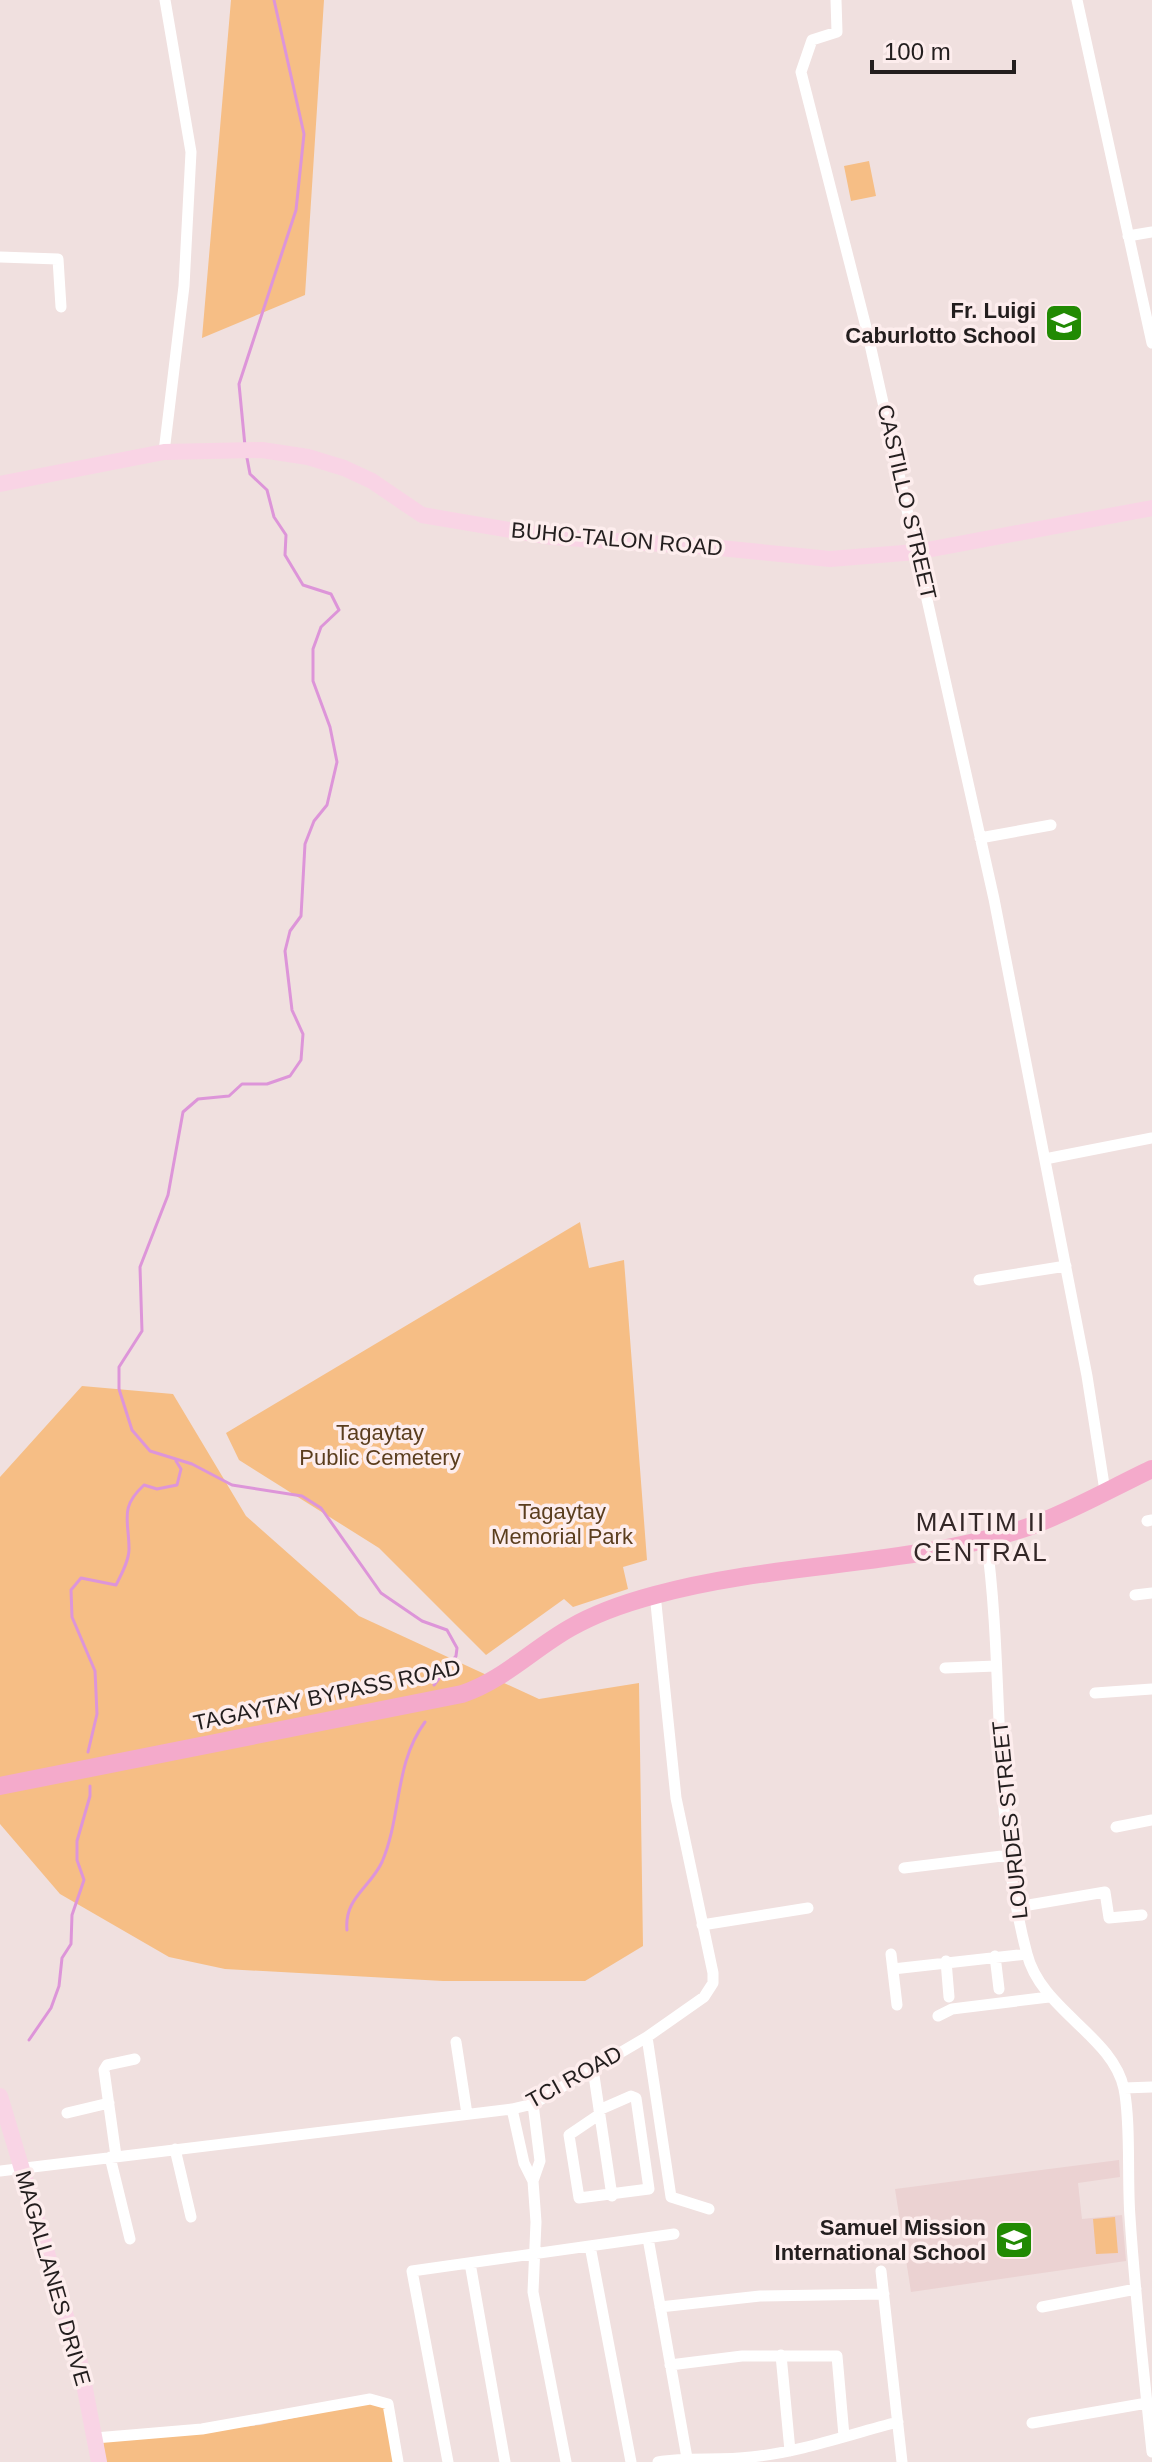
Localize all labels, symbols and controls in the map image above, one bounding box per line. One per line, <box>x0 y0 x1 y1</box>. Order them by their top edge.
scale bar <box>872 24 1014 74</box>
text: 100 m <box>884 38 951 65</box>
place label: Fr. Luigi Caburlotto School <box>845 298 1036 348</box>
school or university icon: Fr. Luigi Caburlotto School <box>1043 302 1085 344</box>
street label: CASTILLO STREET <box>872 402 942 602</box>
street label: BUHO-TALON ROAD <box>510 517 724 561</box>
park label: Tagaytay Public Cemetery <box>299 1420 461 1470</box>
park label: Tagaytay Memorial Park <box>491 1499 634 1549</box>
district label: MAITIM II CENTRAL <box>913 1507 1049 1567</box>
street label: TAGAYTAY BYPASS ROAD <box>191 1654 463 1736</box>
street label: LOURDES STREET <box>987 1720 1033 1920</box>
street label: TCI ROAD <box>522 2041 626 2113</box>
street label: MAGALLANES DRIVE <box>10 2168 96 2388</box>
place label: Samuel Mission International School <box>775 2215 986 2265</box>
school or university icon: Samuel Mission International School <box>993 2219 1035 2261</box>

